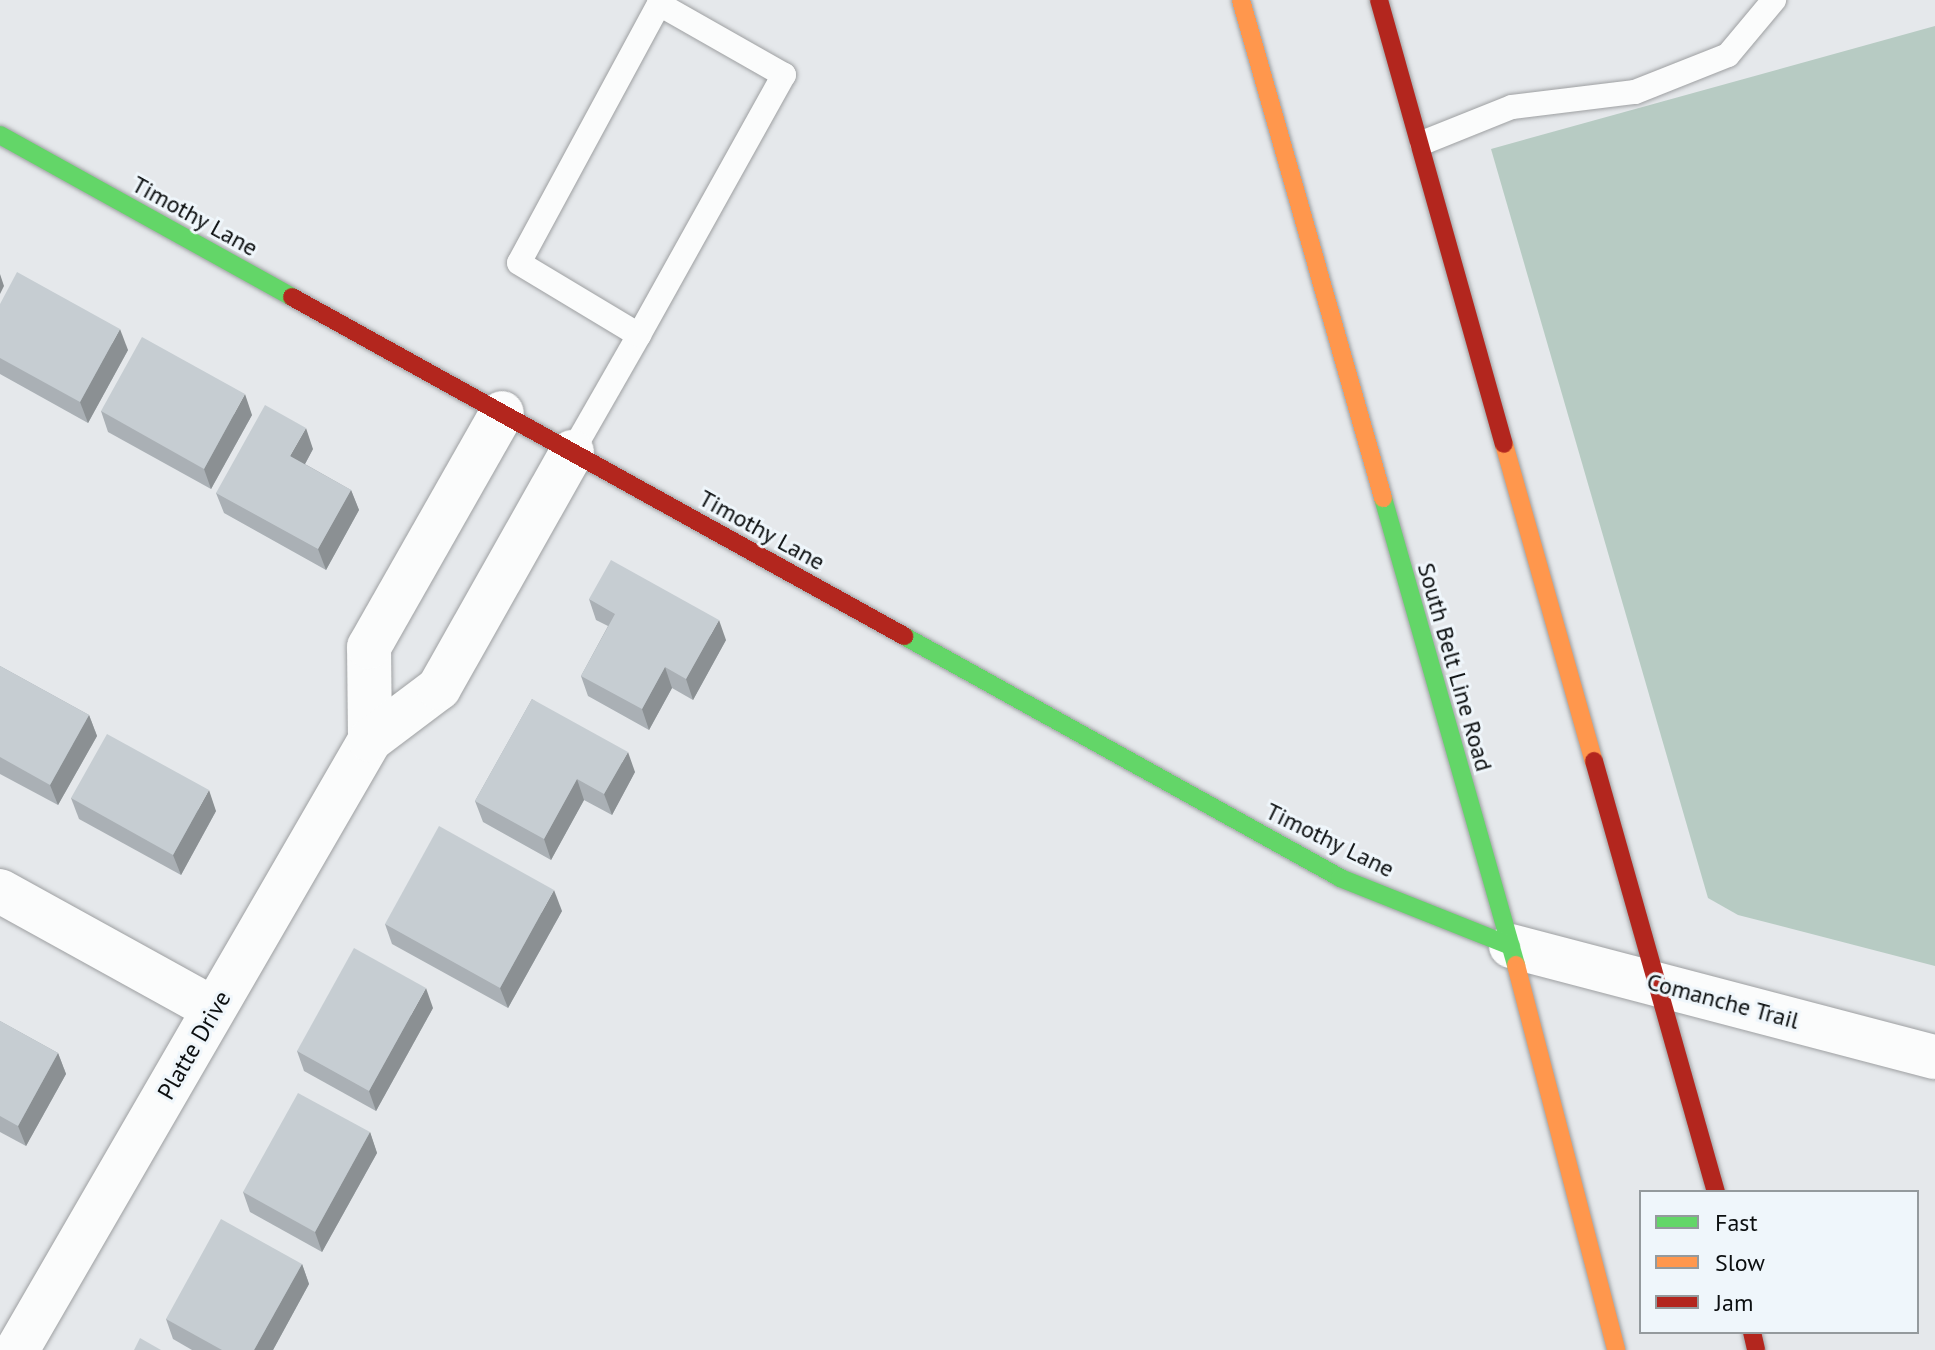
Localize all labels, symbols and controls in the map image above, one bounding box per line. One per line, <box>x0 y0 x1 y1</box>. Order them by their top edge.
street label: Timothy Lane <box>127 169 263 263</box>
street label: Timothy Lane <box>694 483 830 577</box>
street label: South Belt Line Road <box>1411 560 1499 774</box>
street label: Timothy Lane <box>1261 796 1399 884</box>
street label: Comanche Trail <box>1643 967 1803 1035</box>
street label: Platte Drive <box>151 986 237 1104</box>
legend <box>1639 1190 1919 1334</box>
text: Fast <box>1715 1207 1758 1238</box>
text: Slow <box>1715 1247 1765 1278</box>
text: Jam <box>1715 1287 1753 1318</box>

